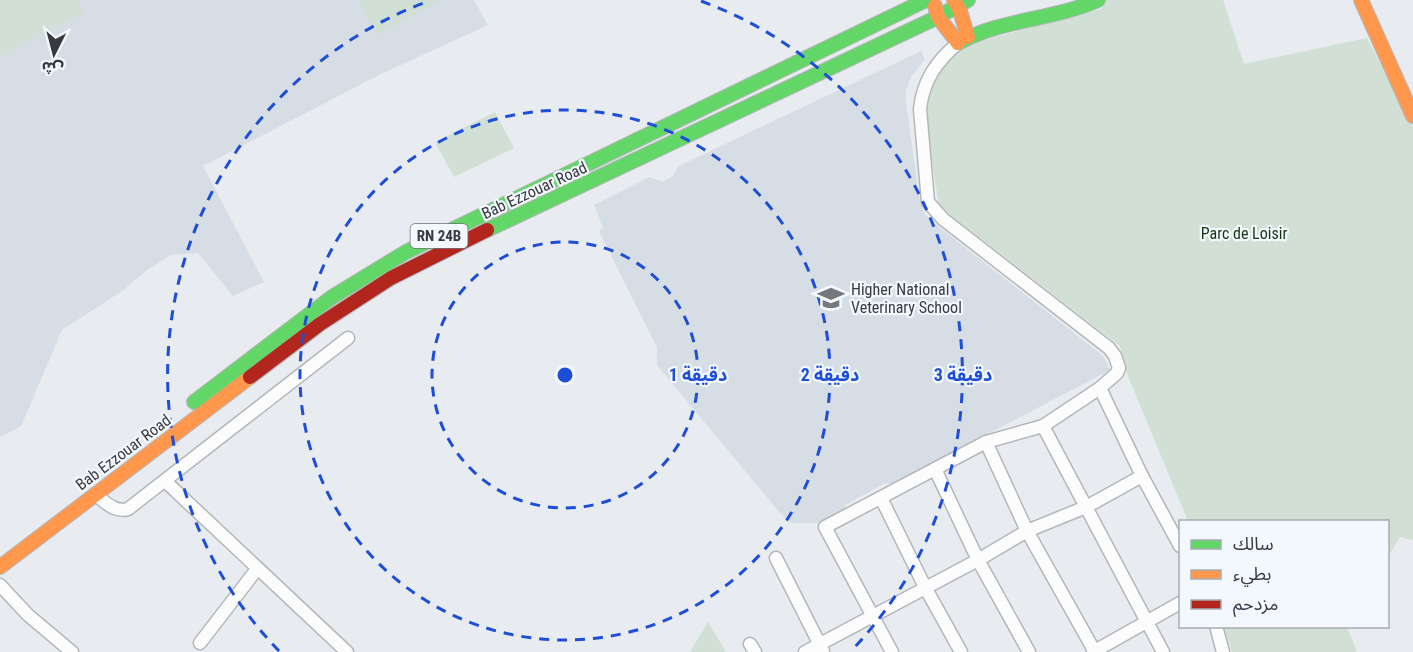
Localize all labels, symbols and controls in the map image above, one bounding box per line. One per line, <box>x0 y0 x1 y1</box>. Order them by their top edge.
north arrow <box>24 24 84 84</box>
text: ش <box>41 58 64 79</box>
street label: Bab Ezzouar Road <box>479 158 590 223</box>
road number: RN 24B <box>410 224 468 248</box>
park label: Parc de Loisir <box>1201 224 1287 243</box>
place label: Higher National Veterinary School <box>851 280 962 317</box>
school or university icon: Higher National Veterinary School <box>816 283 846 313</box>
text: 1 دقيقة <box>669 364 727 385</box>
text: 2 دقيقة <box>801 364 859 385</box>
text: 3 دقيقة <box>934 364 992 385</box>
centre of rings <box>555 365 575 385</box>
street label: Bab Ezzouar Road <box>72 411 175 494</box>
legend <box>1179 520 1389 628</box>
text: سالك <box>1233 533 1274 554</box>
text: بطيء <box>1233 563 1271 587</box>
text: مزدحم <box>1233 593 1278 617</box>

